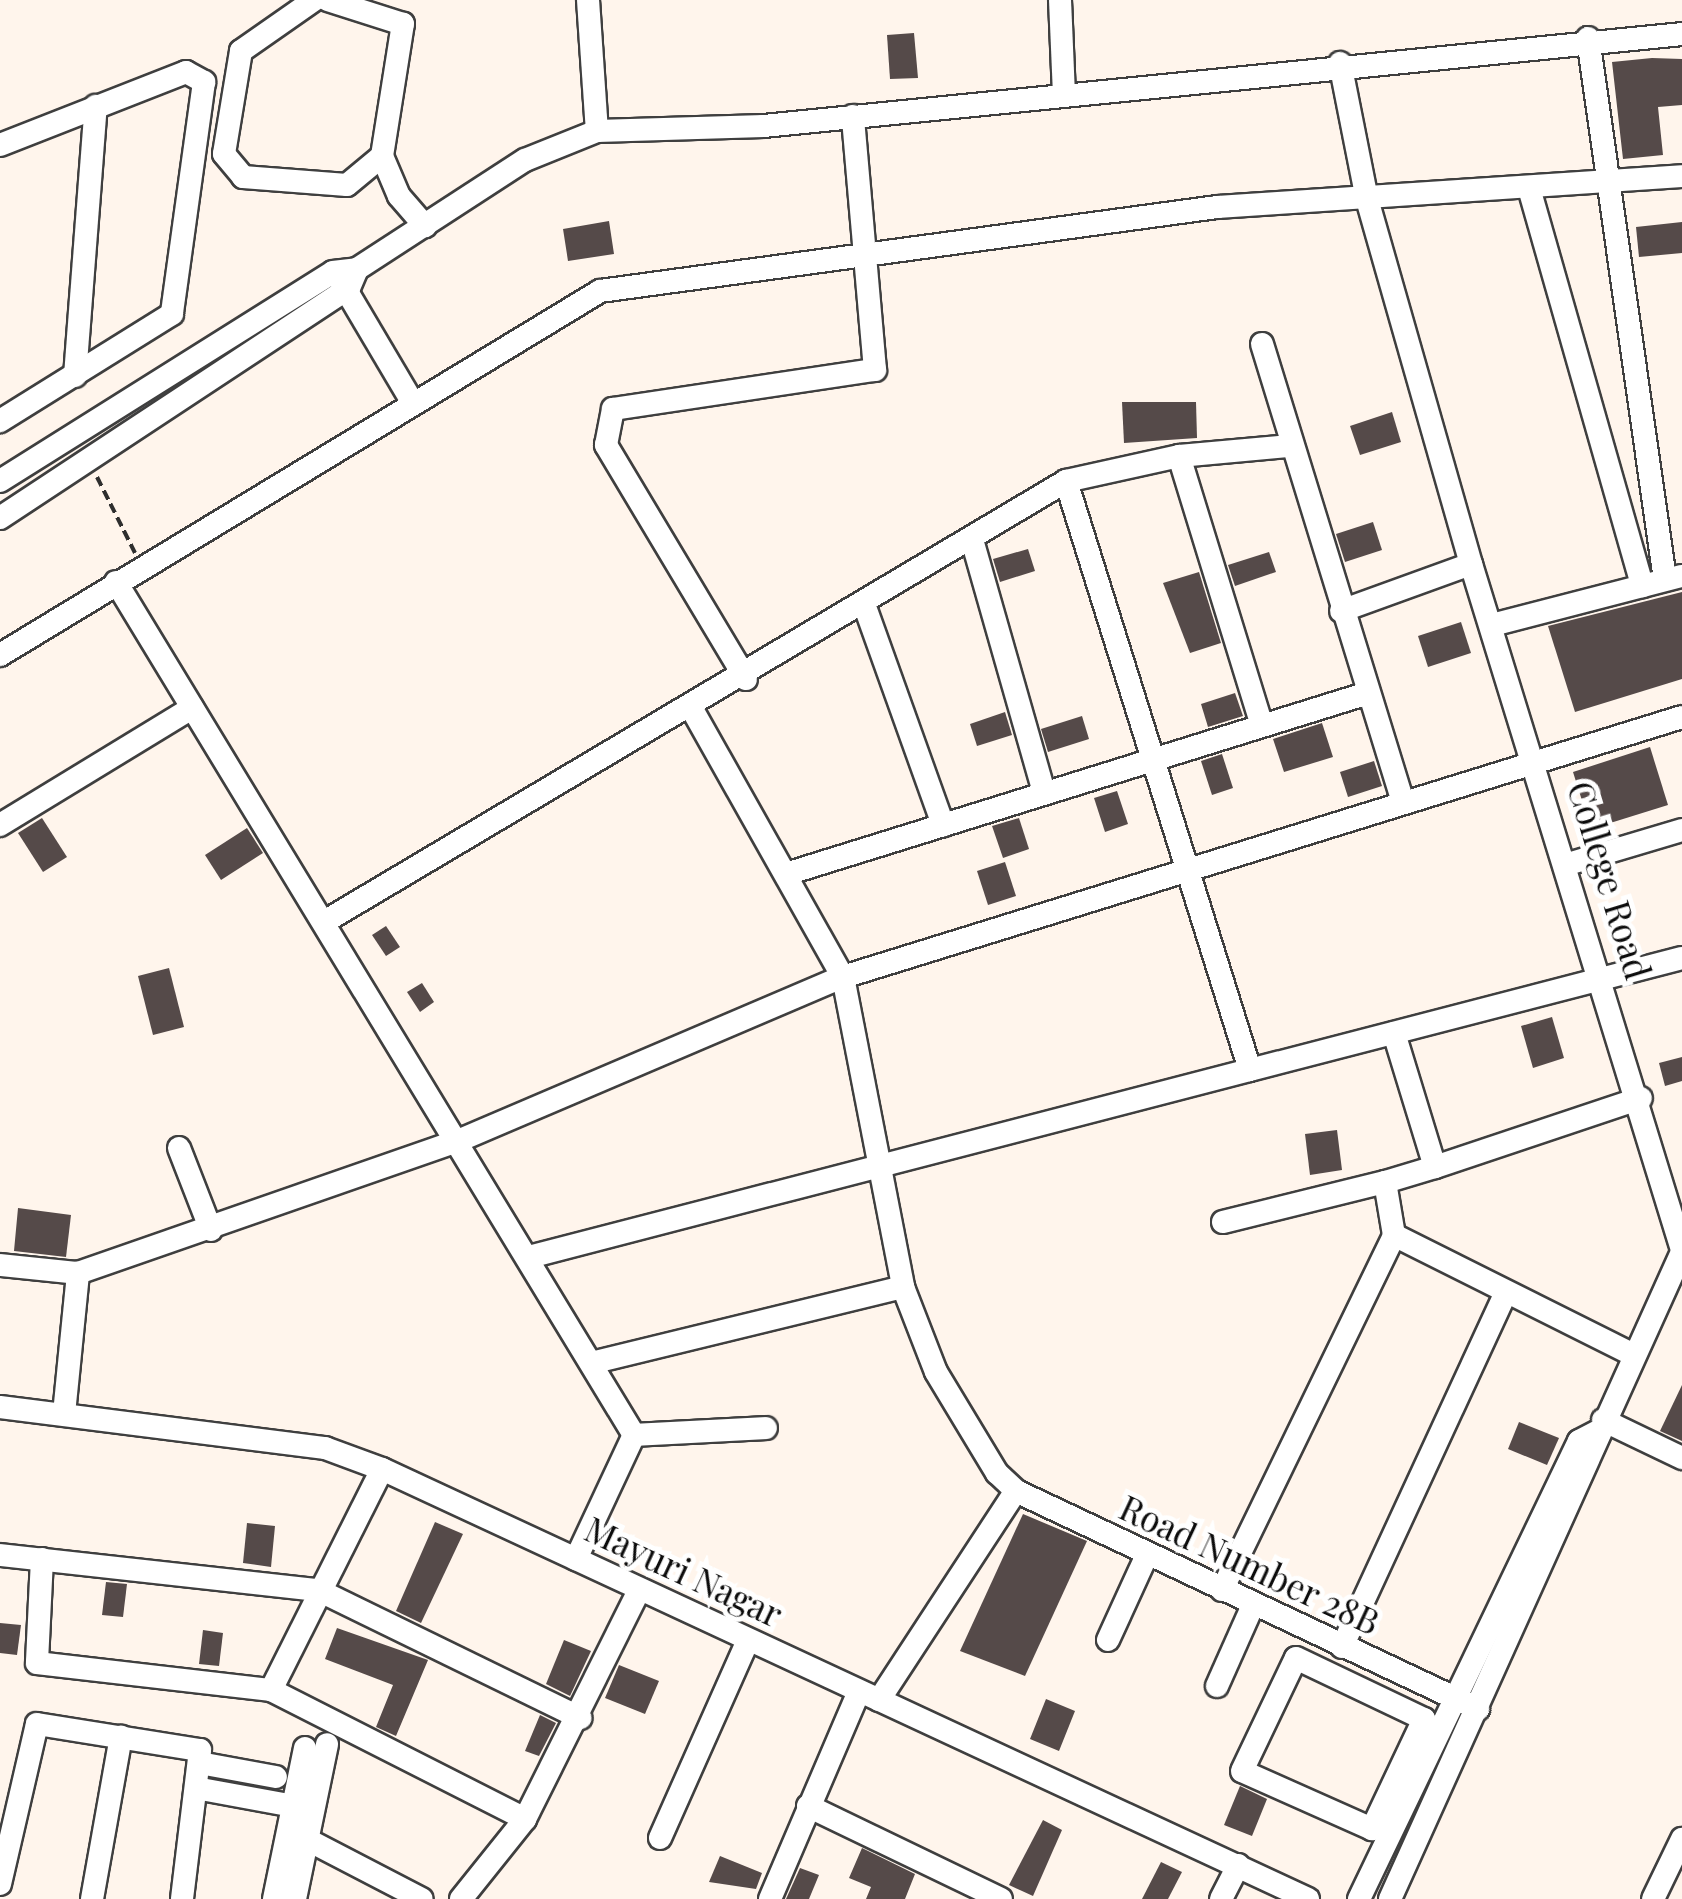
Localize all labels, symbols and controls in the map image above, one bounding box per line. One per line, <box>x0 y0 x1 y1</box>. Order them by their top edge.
street label: College Road <box>1560 776 1660 984</box>
street label: Road Number 28B <box>1113 1485 1387 1643</box>
street label: Mayuri Nagar <box>579 1507 789 1635</box>

